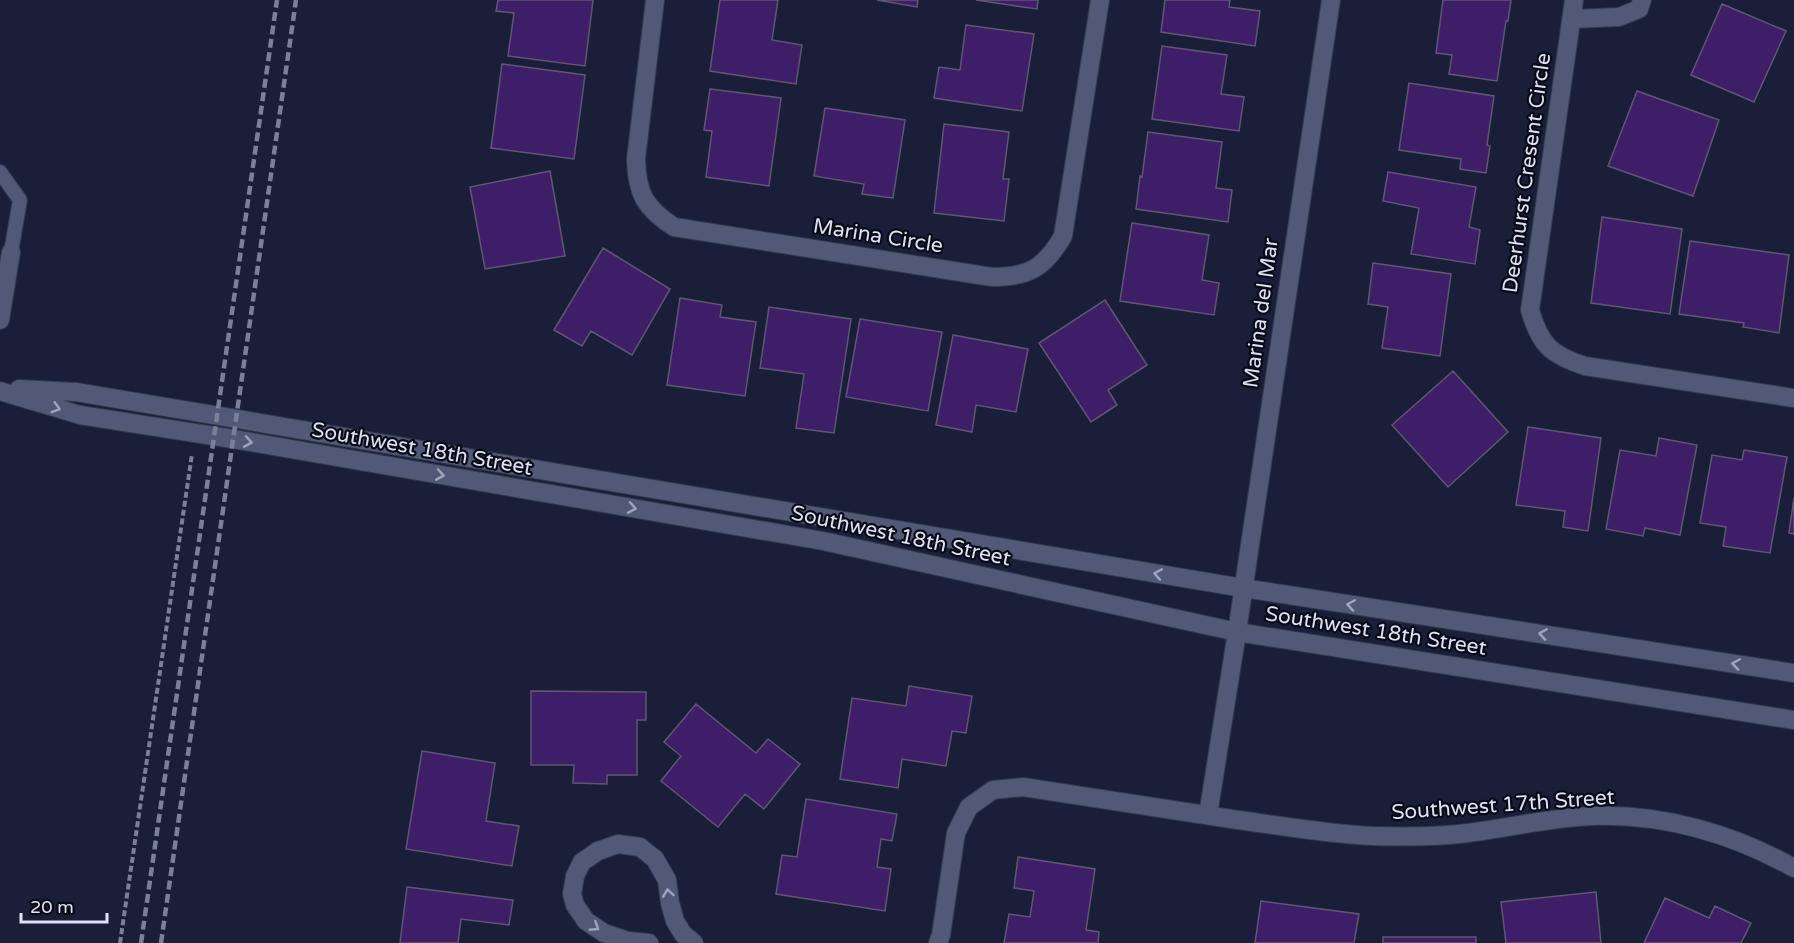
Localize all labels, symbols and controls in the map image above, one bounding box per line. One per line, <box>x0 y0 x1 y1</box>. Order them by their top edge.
street label: Deerhurst Cresent Circle <box>1498 51 1556 295</box>
street label: Marina Circle <box>811 213 945 259</box>
street label: Marina del Mar <box>1238 236 1284 390</box>
one-way arrow <box>50 401 61 413</box>
street label: Southwest 18th Street <box>310 417 534 481</box>
one-way arrow <box>243 435 253 448</box>
one-way arrow <box>435 468 445 481</box>
one-way arrow <box>627 501 637 514</box>
street label: Southwest 18th Street <box>789 501 1013 571</box>
one-way arrow <box>1154 568 1164 581</box>
one-way arrow <box>1346 599 1355 611</box>
street label: Southwest 18th Street <box>1264 601 1488 661</box>
one-way arrow <box>1539 629 1548 641</box>
one-way arrow <box>1732 658 1742 671</box>
street label: Southwest 17th Street <box>1391 785 1615 825</box>
scale bar <box>21 886 106 924</box>
one-way arrow <box>663 888 675 898</box>
text: 20 m <box>30 896 74 918</box>
one-way arrow <box>589 920 599 932</box>

